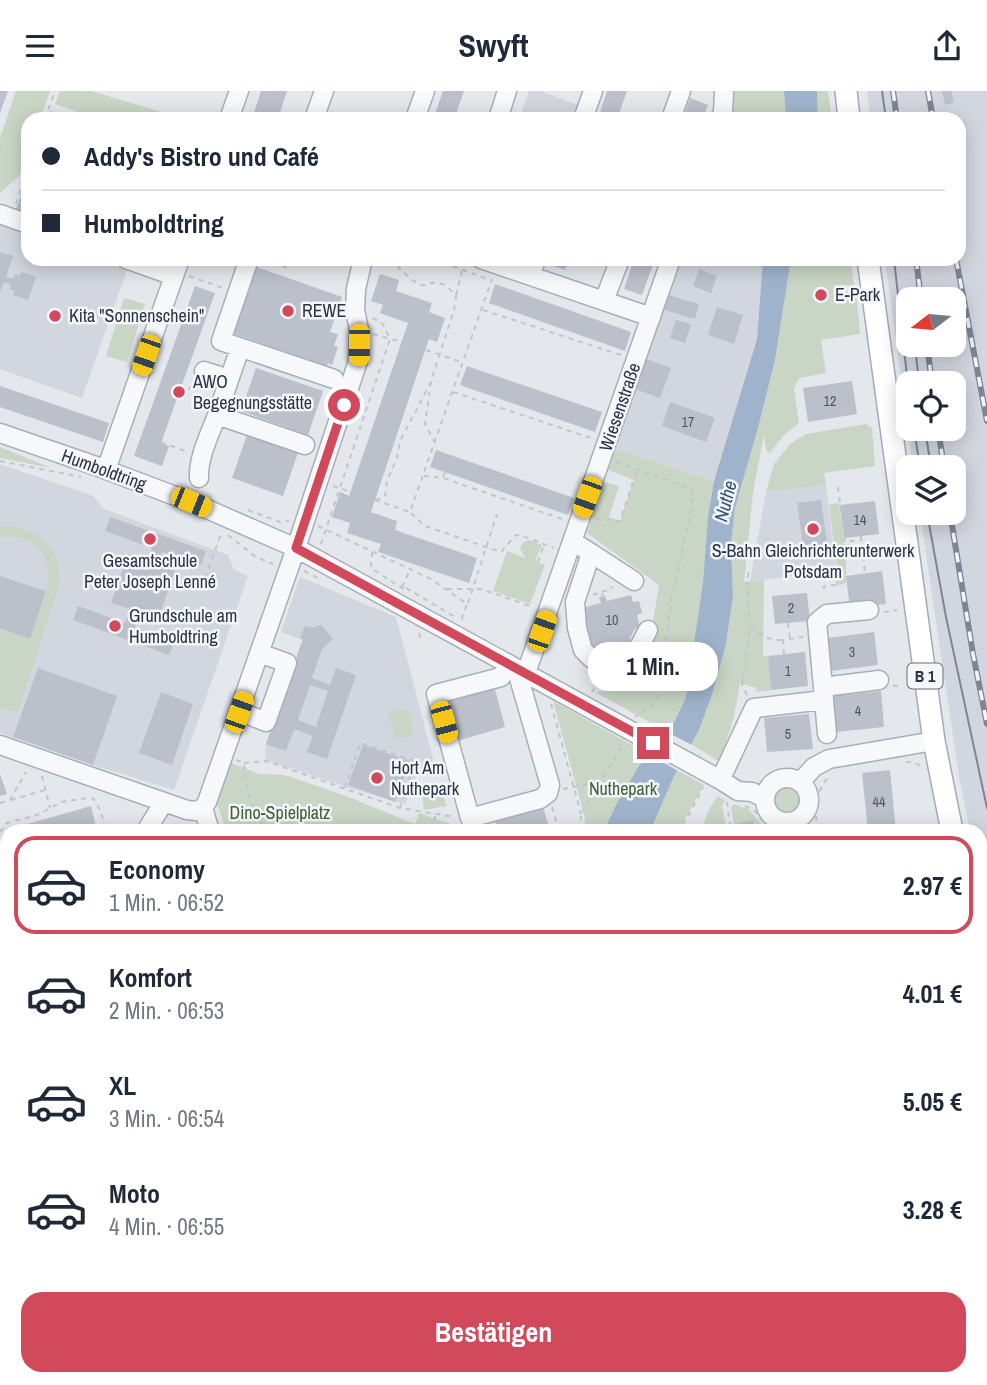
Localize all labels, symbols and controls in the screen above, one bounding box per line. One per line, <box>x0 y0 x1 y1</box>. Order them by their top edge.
text: Swyft <box>459 24 528 67</box>
icon: menu <box>21 27 59 65</box>
icon: share <box>928 27 966 65</box>
text: Addy's Bistro und Café <box>84 139 319 174</box>
text: Humboldtring <box>84 206 224 241</box>
place label: E-Park <box>835 282 881 307</box>
marker: E-Park <box>813 287 829 303</box>
north arrow <box>896 287 966 357</box>
map controls <box>896 287 966 525</box>
place label: REWE <box>302 298 346 323</box>
place label: Kita "Sonnenschein" <box>69 303 204 328</box>
marker: REWE <box>280 303 296 319</box>
marker: Kita "Sonnenschein" <box>47 308 63 324</box>
car <box>349 324 370 366</box>
car <box>130 332 163 378</box>
street label: Wiesenstraße <box>593 359 646 454</box>
place label: AWO Begegnungsstätte <box>192 369 312 415</box>
button: locate <box>896 371 966 441</box>
marker: AWO Begegnungsstätte <box>171 384 187 400</box>
route start <box>328 389 360 421</box>
house number: 12 <box>824 392 836 410</box>
house number: 17 <box>682 413 694 431</box>
street label: Humboldtring <box>58 443 151 497</box>
button: layers <box>896 455 966 525</box>
car <box>570 474 605 520</box>
water label: Nuthe <box>707 478 743 524</box>
car <box>168 484 215 520</box>
house number: 14 <box>854 511 867 529</box>
marker: S-Bahn Gleichrichterunterwerk Potsdam <box>805 521 821 537</box>
marker: Gesamtschule Peter Joseph Lenné <box>142 531 158 547</box>
place label: S-Bahn Gleichrichterunterwerk Potsdam <box>712 538 915 584</box>
place label: Gesamtschule Peter Joseph Lenné <box>84 548 216 594</box>
house number: 2 <box>788 599 794 617</box>
place label: Grundschule am Humboldtring <box>129 603 237 649</box>
car <box>526 608 559 654</box>
house number: 10 <box>606 611 618 629</box>
marker: Grundschule am Humboldtring <box>107 618 123 634</box>
callout: 1 Min. <box>588 641 718 691</box>
house number: 3 <box>849 643 855 661</box>
text: 1 Min. <box>626 651 680 682</box>
house number: 1 <box>785 662 792 680</box>
road number: B 1 <box>908 663 942 689</box>
car <box>223 689 256 735</box>
car <box>429 699 460 745</box>
house number: 4 <box>855 702 862 720</box>
house number: 5 <box>785 725 791 743</box>
route end <box>637 727 669 759</box>
place label: Hort Am Nuthepark <box>391 755 460 801</box>
marker: Hort Am Nuthepark <box>369 770 385 786</box>
park label: Nuthepark <box>589 776 658 801</box>
house number: 44 <box>873 793 886 811</box>
park label: Dino-Spielplatz <box>230 800 330 825</box>
text: Economy <box>109 852 205 887</box>
icon: car <box>25 854 88 917</box>
text: 2.97 € <box>903 868 962 903</box>
text: 1 Min. · 06:52 <box>109 887 224 918</box>
text: Komfort <box>109 960 192 995</box>
icon: car <box>25 962 88 1025</box>
text: 4.01 € <box>903 976 962 1011</box>
text: 2 Min. · 06:53 <box>109 995 224 1026</box>
text: XL <box>109 1068 136 1103</box>
icon: car <box>25 1070 88 1133</box>
text: 5.05 € <box>903 1084 962 1119</box>
text: 3 Min. · 06:54 <box>109 1103 224 1134</box>
text: Moto <box>109 1176 160 1211</box>
icon: car <box>25 1178 88 1241</box>
text: 3.28 € <box>903 1192 962 1227</box>
text: 4 Min. · 06:55 <box>109 1211 224 1242</box>
button: Bestätigen <box>21 1292 966 1372</box>

